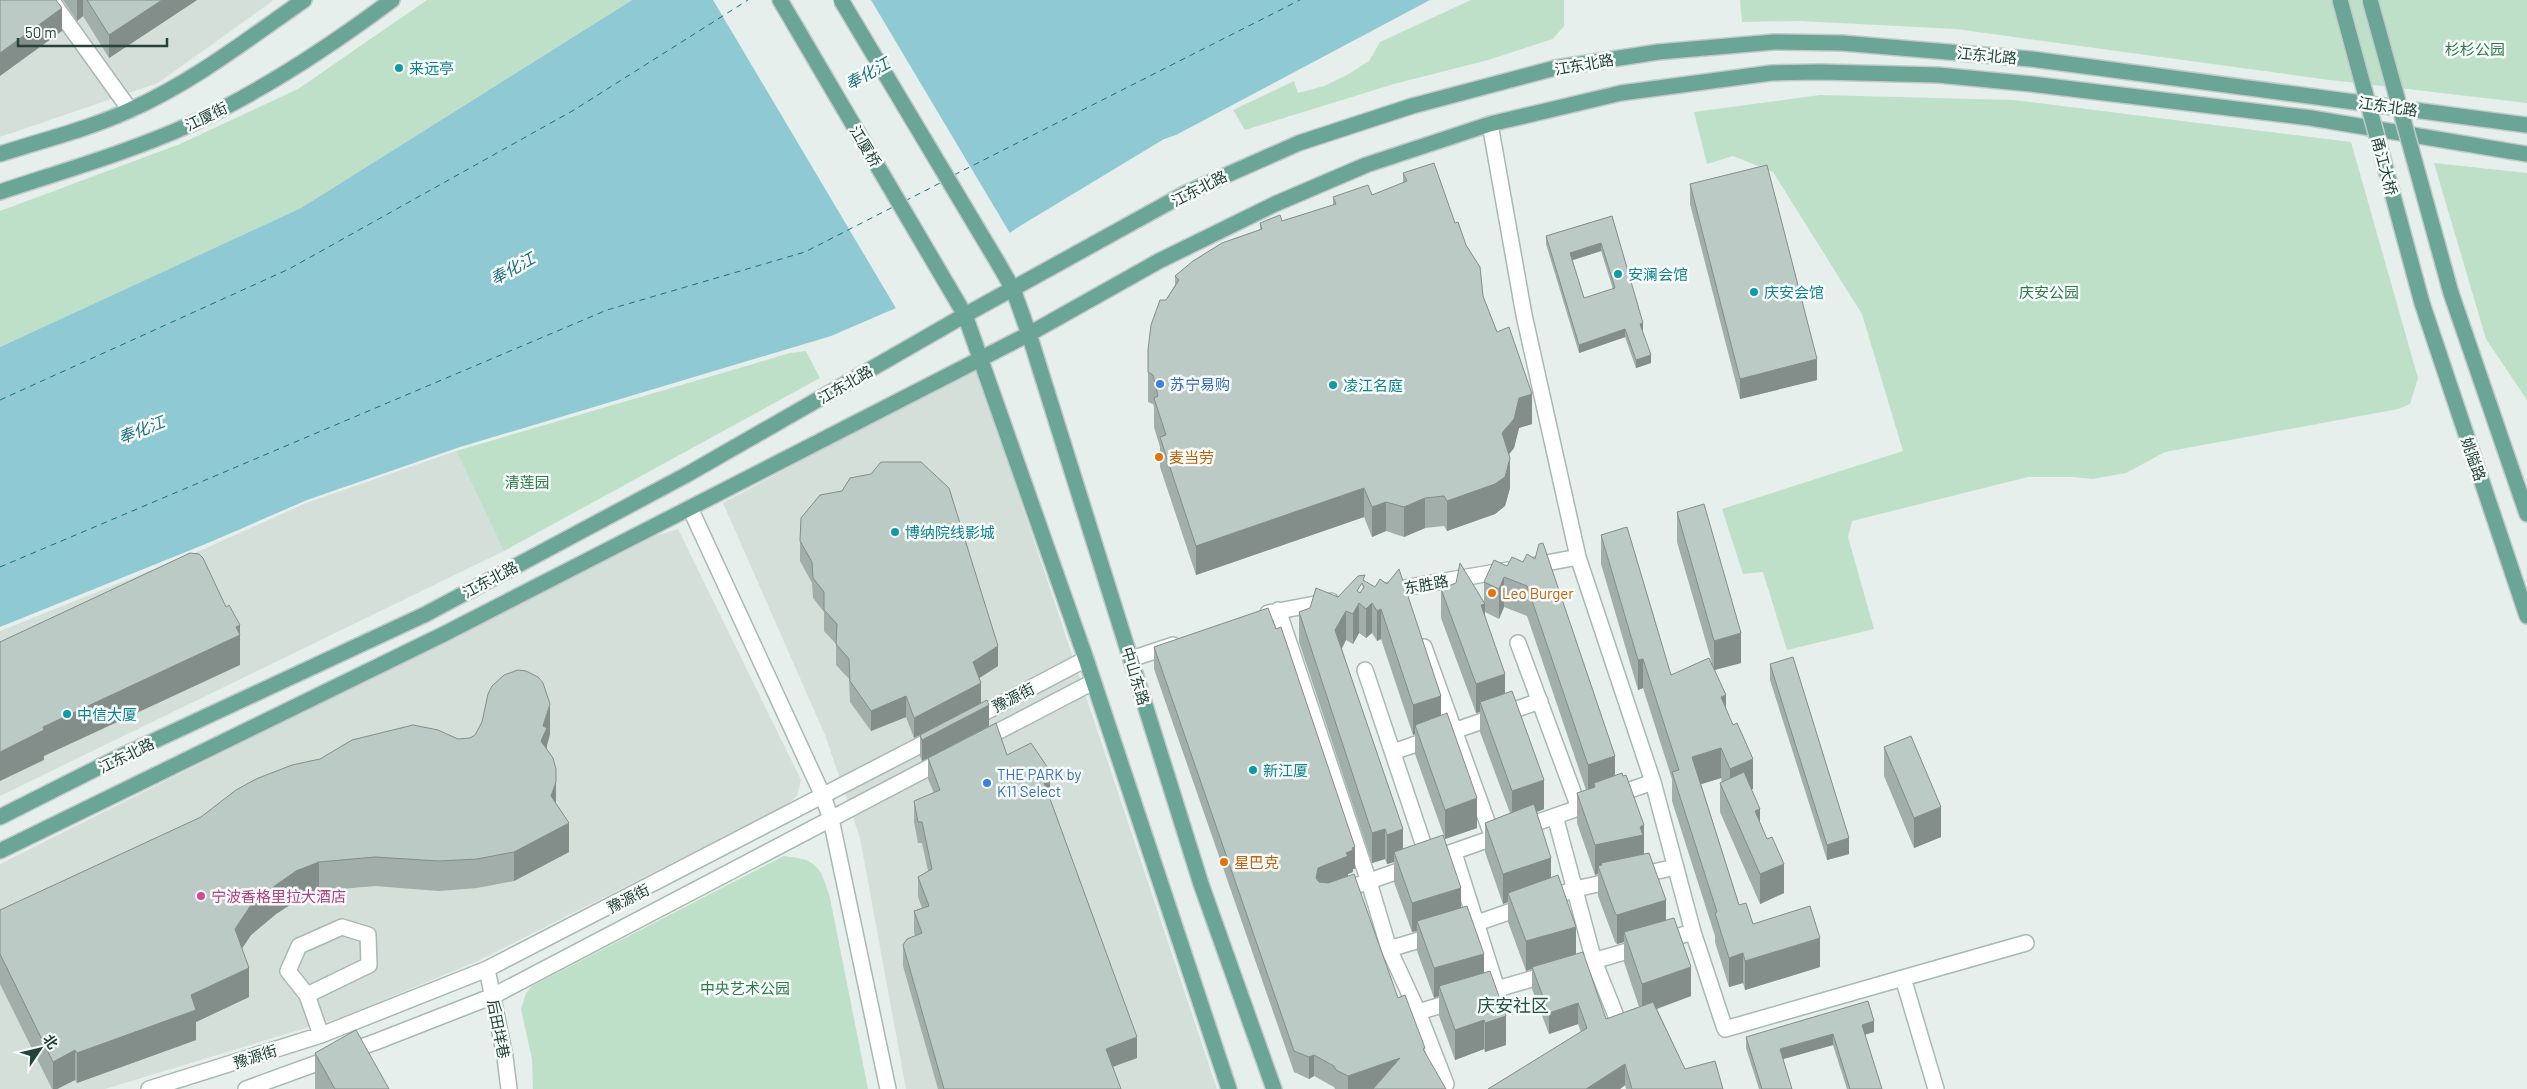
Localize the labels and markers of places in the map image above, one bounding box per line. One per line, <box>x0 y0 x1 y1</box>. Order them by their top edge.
place label: 来远亭 <box>409 59 454 77</box>
marker: 来远亭 <box>393 62 405 74</box>
place label: 安澜会馆 <box>1628 265 1688 283</box>
marker: 安澜会馆 <box>1612 268 1624 280</box>
place label: 庆安会馆 <box>1764 283 1824 301</box>
marker: 庆安会馆 <box>1748 286 1760 298</box>
place label: 苏宁易购 <box>1170 375 1230 393</box>
place label: 凌江名庭 <box>1343 376 1403 394</box>
marker: 苏宁易购 <box>1154 378 1166 390</box>
marker: 凌江名庭 <box>1327 379 1339 391</box>
place label: 麦当劳 <box>1169 448 1214 466</box>
marker: 麦当劳 <box>1153 451 1165 463</box>
place label: 博纳院线影城 <box>905 523 995 541</box>
marker: 博纳院线影城 <box>889 526 901 538</box>
place label: Leo Burger <box>1502 584 1574 602</box>
marker: Leo Burger <box>1486 587 1498 599</box>
place label: 中信大厦 <box>77 705 137 723</box>
marker: 中信大厦 <box>61 708 73 720</box>
place label: 新江厦 <box>1263 761 1308 779</box>
marker: 新江厦 <box>1247 764 1259 776</box>
place label: THE PARK by K11 Select <box>997 765 1081 800</box>
marker: THE PARK by K11 Select <box>981 777 993 789</box>
place label: 星巴克 <box>1234 853 1279 871</box>
marker: 星巴克 <box>1218 856 1230 868</box>
place label: 宁波香格里拉大酒店 <box>211 887 346 905</box>
marker: 宁波香格里拉大酒店 <box>195 890 207 902</box>

